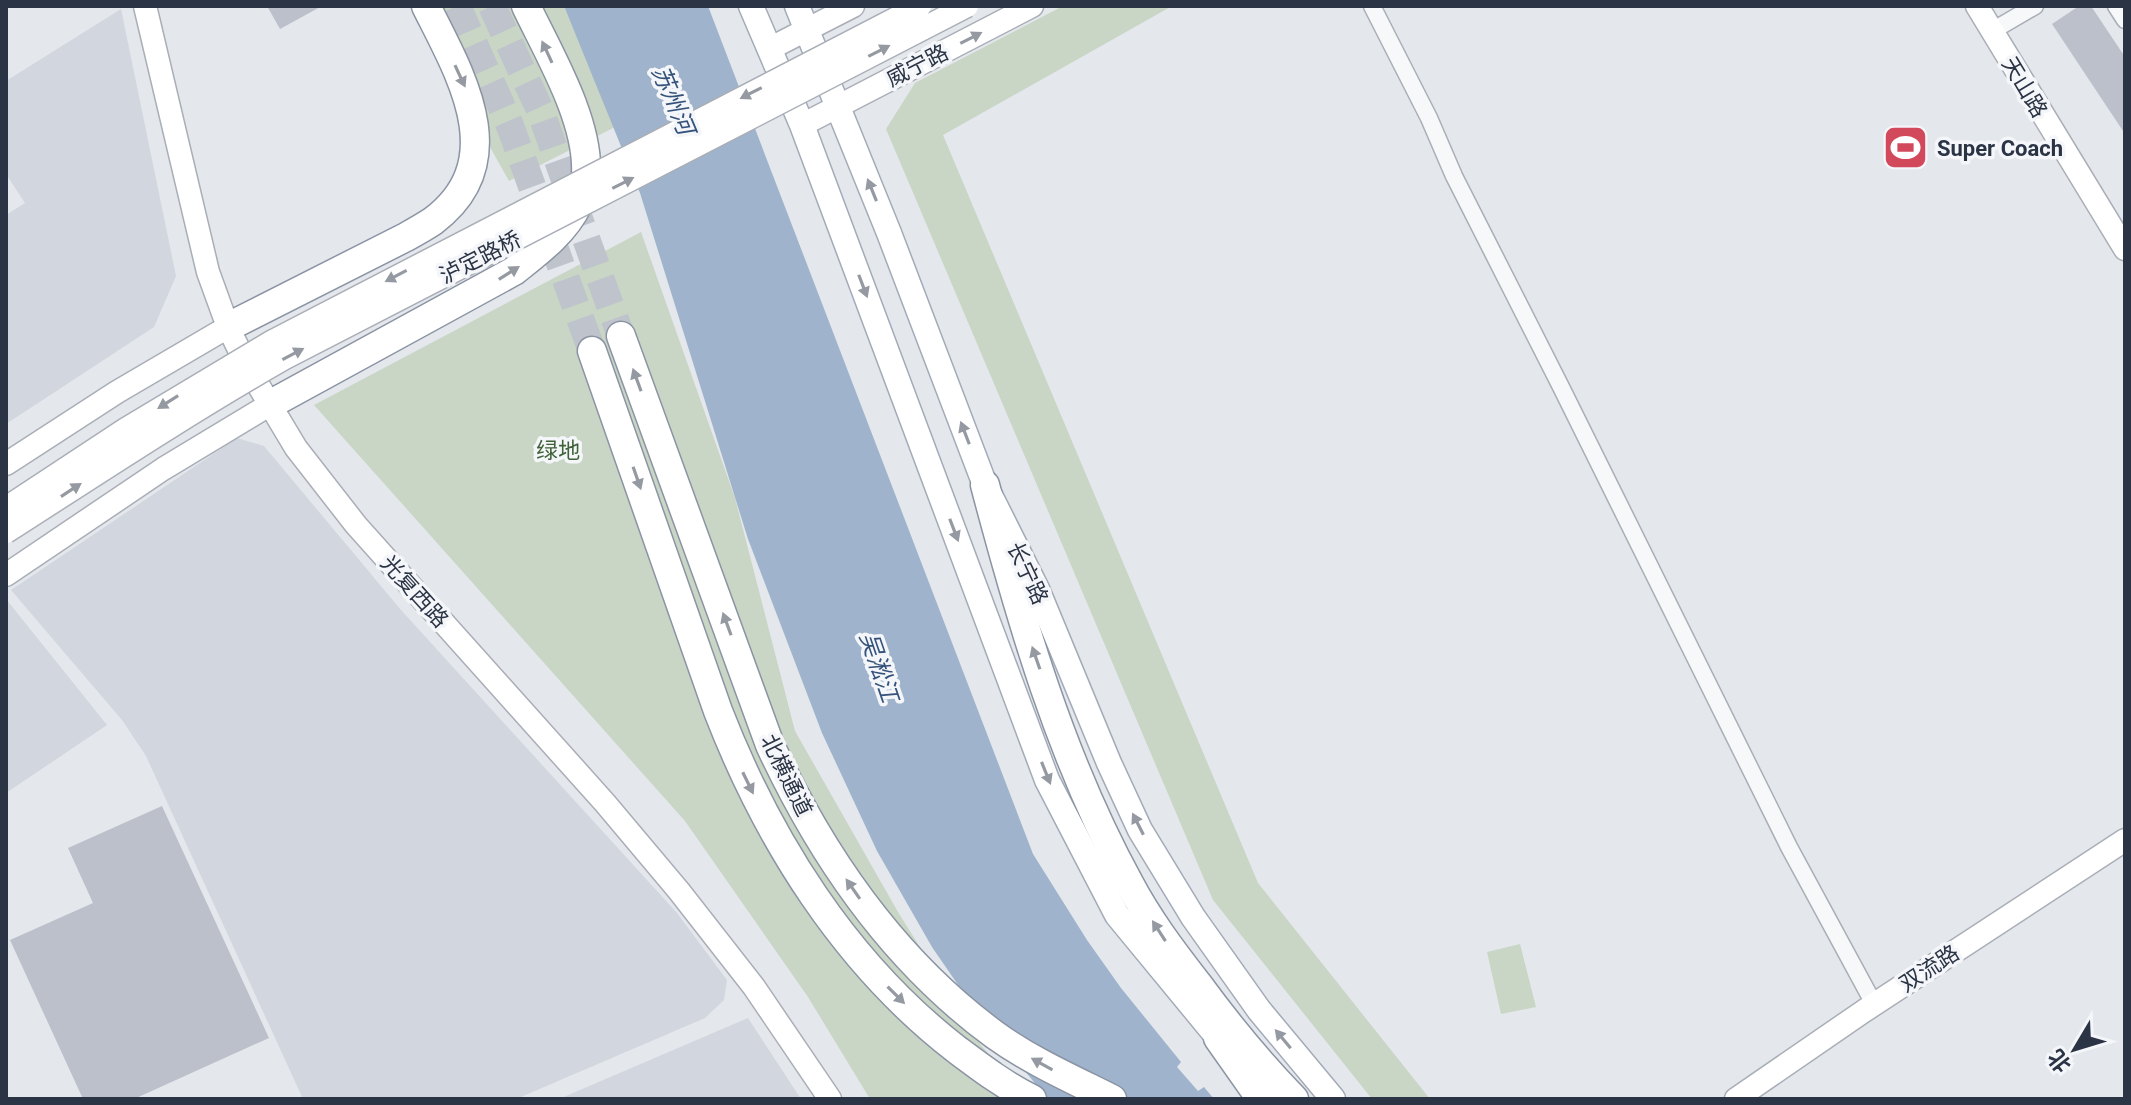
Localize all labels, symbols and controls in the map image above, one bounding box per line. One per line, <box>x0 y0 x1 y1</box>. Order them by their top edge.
one-way arrow <box>960 31 983 44</box>
street label: 威宁路 <box>882 39 952 92</box>
one-way arrow <box>541 40 554 63</box>
one-way arrow <box>868 45 891 58</box>
street label: 天山路 <box>1997 53 2052 122</box>
water label: 苏州河 <box>646 61 702 142</box>
one-way arrow <box>453 64 467 88</box>
one-way arrow <box>740 86 763 100</box>
sports icon: Super Coach <box>1882 124 1930 172</box>
place label: Super Coach <box>1937 136 2063 161</box>
one-way arrow <box>612 176 635 189</box>
one-way arrow <box>865 178 878 202</box>
street label: 泸定路桥 <box>435 226 525 289</box>
one-way arrow <box>498 266 519 281</box>
one-way arrow <box>384 270 407 283</box>
one-way arrow <box>857 274 870 298</box>
one-way arrow <box>282 347 304 361</box>
one-way arrow <box>631 368 643 392</box>
one-way arrow <box>157 395 179 409</box>
one-way arrow <box>958 421 971 445</box>
park label: 绿地 <box>536 438 580 463</box>
one-way arrow <box>631 466 643 490</box>
one-way arrow <box>61 482 82 497</box>
one-way arrow <box>948 518 961 542</box>
street label: 长宁路 <box>1002 538 1053 608</box>
street label: 光复西路 <box>376 550 453 632</box>
one-way arrow <box>720 612 732 636</box>
water label: 吴淞江 <box>854 628 905 708</box>
one-way arrow <box>1029 646 1041 670</box>
street label: 北横通道 <box>756 730 817 820</box>
one-way arrow <box>1039 761 1052 785</box>
one-way arrow <box>741 771 755 794</box>
one-way arrow <box>1131 813 1144 836</box>
one-way arrow <box>846 879 861 900</box>
one-way arrow <box>1151 920 1166 941</box>
street label: 双流路 <box>1895 940 1964 997</box>
one-way arrow <box>886 985 905 1004</box>
north arrow <box>2035 1009 2115 1089</box>
one-way arrow <box>1275 1029 1292 1049</box>
text: 北 <box>2043 1045 2076 1077</box>
one-way arrow <box>1031 1057 1053 1071</box>

